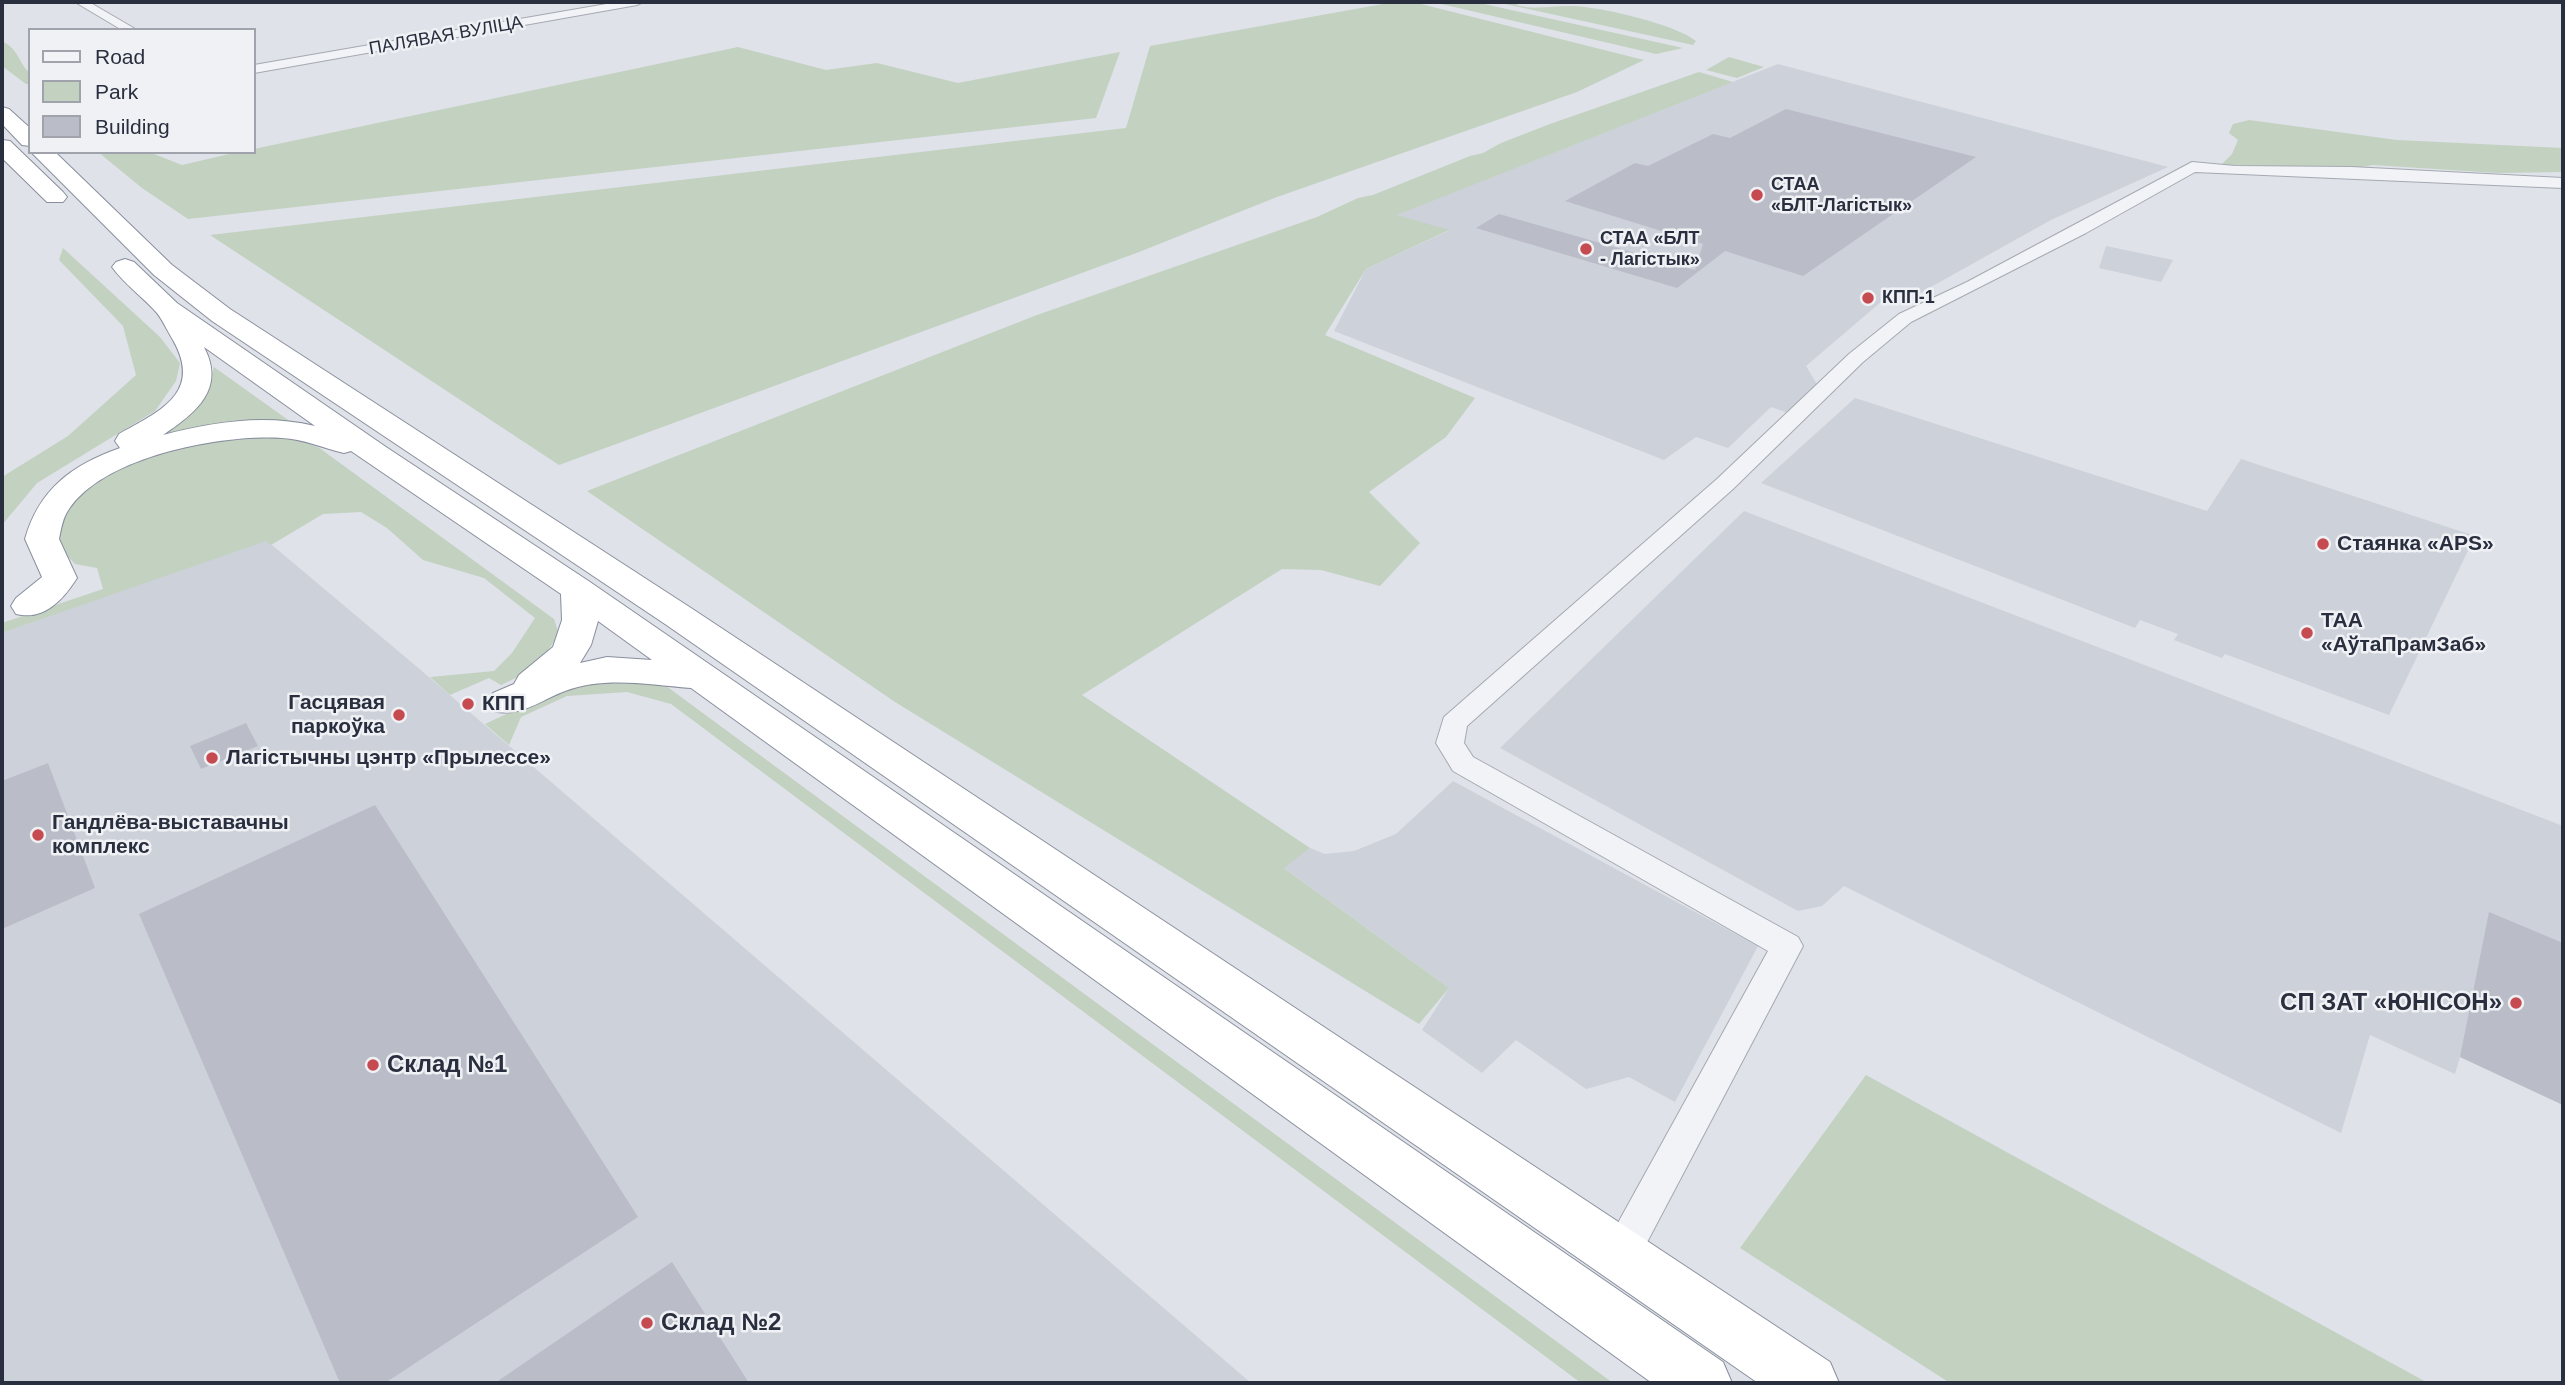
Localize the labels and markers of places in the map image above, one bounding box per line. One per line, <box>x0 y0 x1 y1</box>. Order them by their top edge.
place label: СТАА «БЛТ-Лагістык» <box>1771 174 1912 216</box>
marker: СТАА «БЛТ-Лагістык» <box>1749 187 1765 203</box>
place label: СТАА «БЛТ - Лагістык» <box>1600 228 1700 270</box>
marker: СТАА «БЛТ - Лагістык» <box>1578 241 1594 257</box>
place label: КПП-1 <box>1882 287 1935 309</box>
marker: КПП-1 <box>1860 290 1876 306</box>
place label: Стаянка «APS» <box>2337 531 2494 557</box>
marker: Стаянка «APS» <box>2315 536 2331 552</box>
place label: ТАА «АўтаПрамЗаб» <box>2321 608 2486 658</box>
marker: ТАА «АўтаПрамЗаб» <box>2299 625 2315 641</box>
place label: Гасцявая паркоўка <box>288 690 385 740</box>
place label: КПП <box>482 691 525 717</box>
marker: КПП <box>460 696 476 712</box>
marker: Гасцявая паркоўка <box>391 707 407 723</box>
place label: Лагістычны цэнтр «Прылессе» <box>226 745 551 771</box>
marker: Лагістычны цэнтр «Прылессе» <box>204 750 220 766</box>
place label: Гандлёва-выставачны комплекс <box>52 810 289 860</box>
marker: Гандлёва-выставачны комплекс <box>30 827 46 843</box>
place label: СП ЗАТ «ЮНІСОН» <box>2280 989 2502 1017</box>
marker: СП ЗАТ «ЮНІСОН» <box>2508 995 2524 1011</box>
place label: Склад №1 <box>387 1051 507 1079</box>
marker: Склад №1 <box>365 1057 381 1073</box>
place label: Склад №2 <box>661 1309 781 1337</box>
marker: Склад №2 <box>639 1315 655 1331</box>

